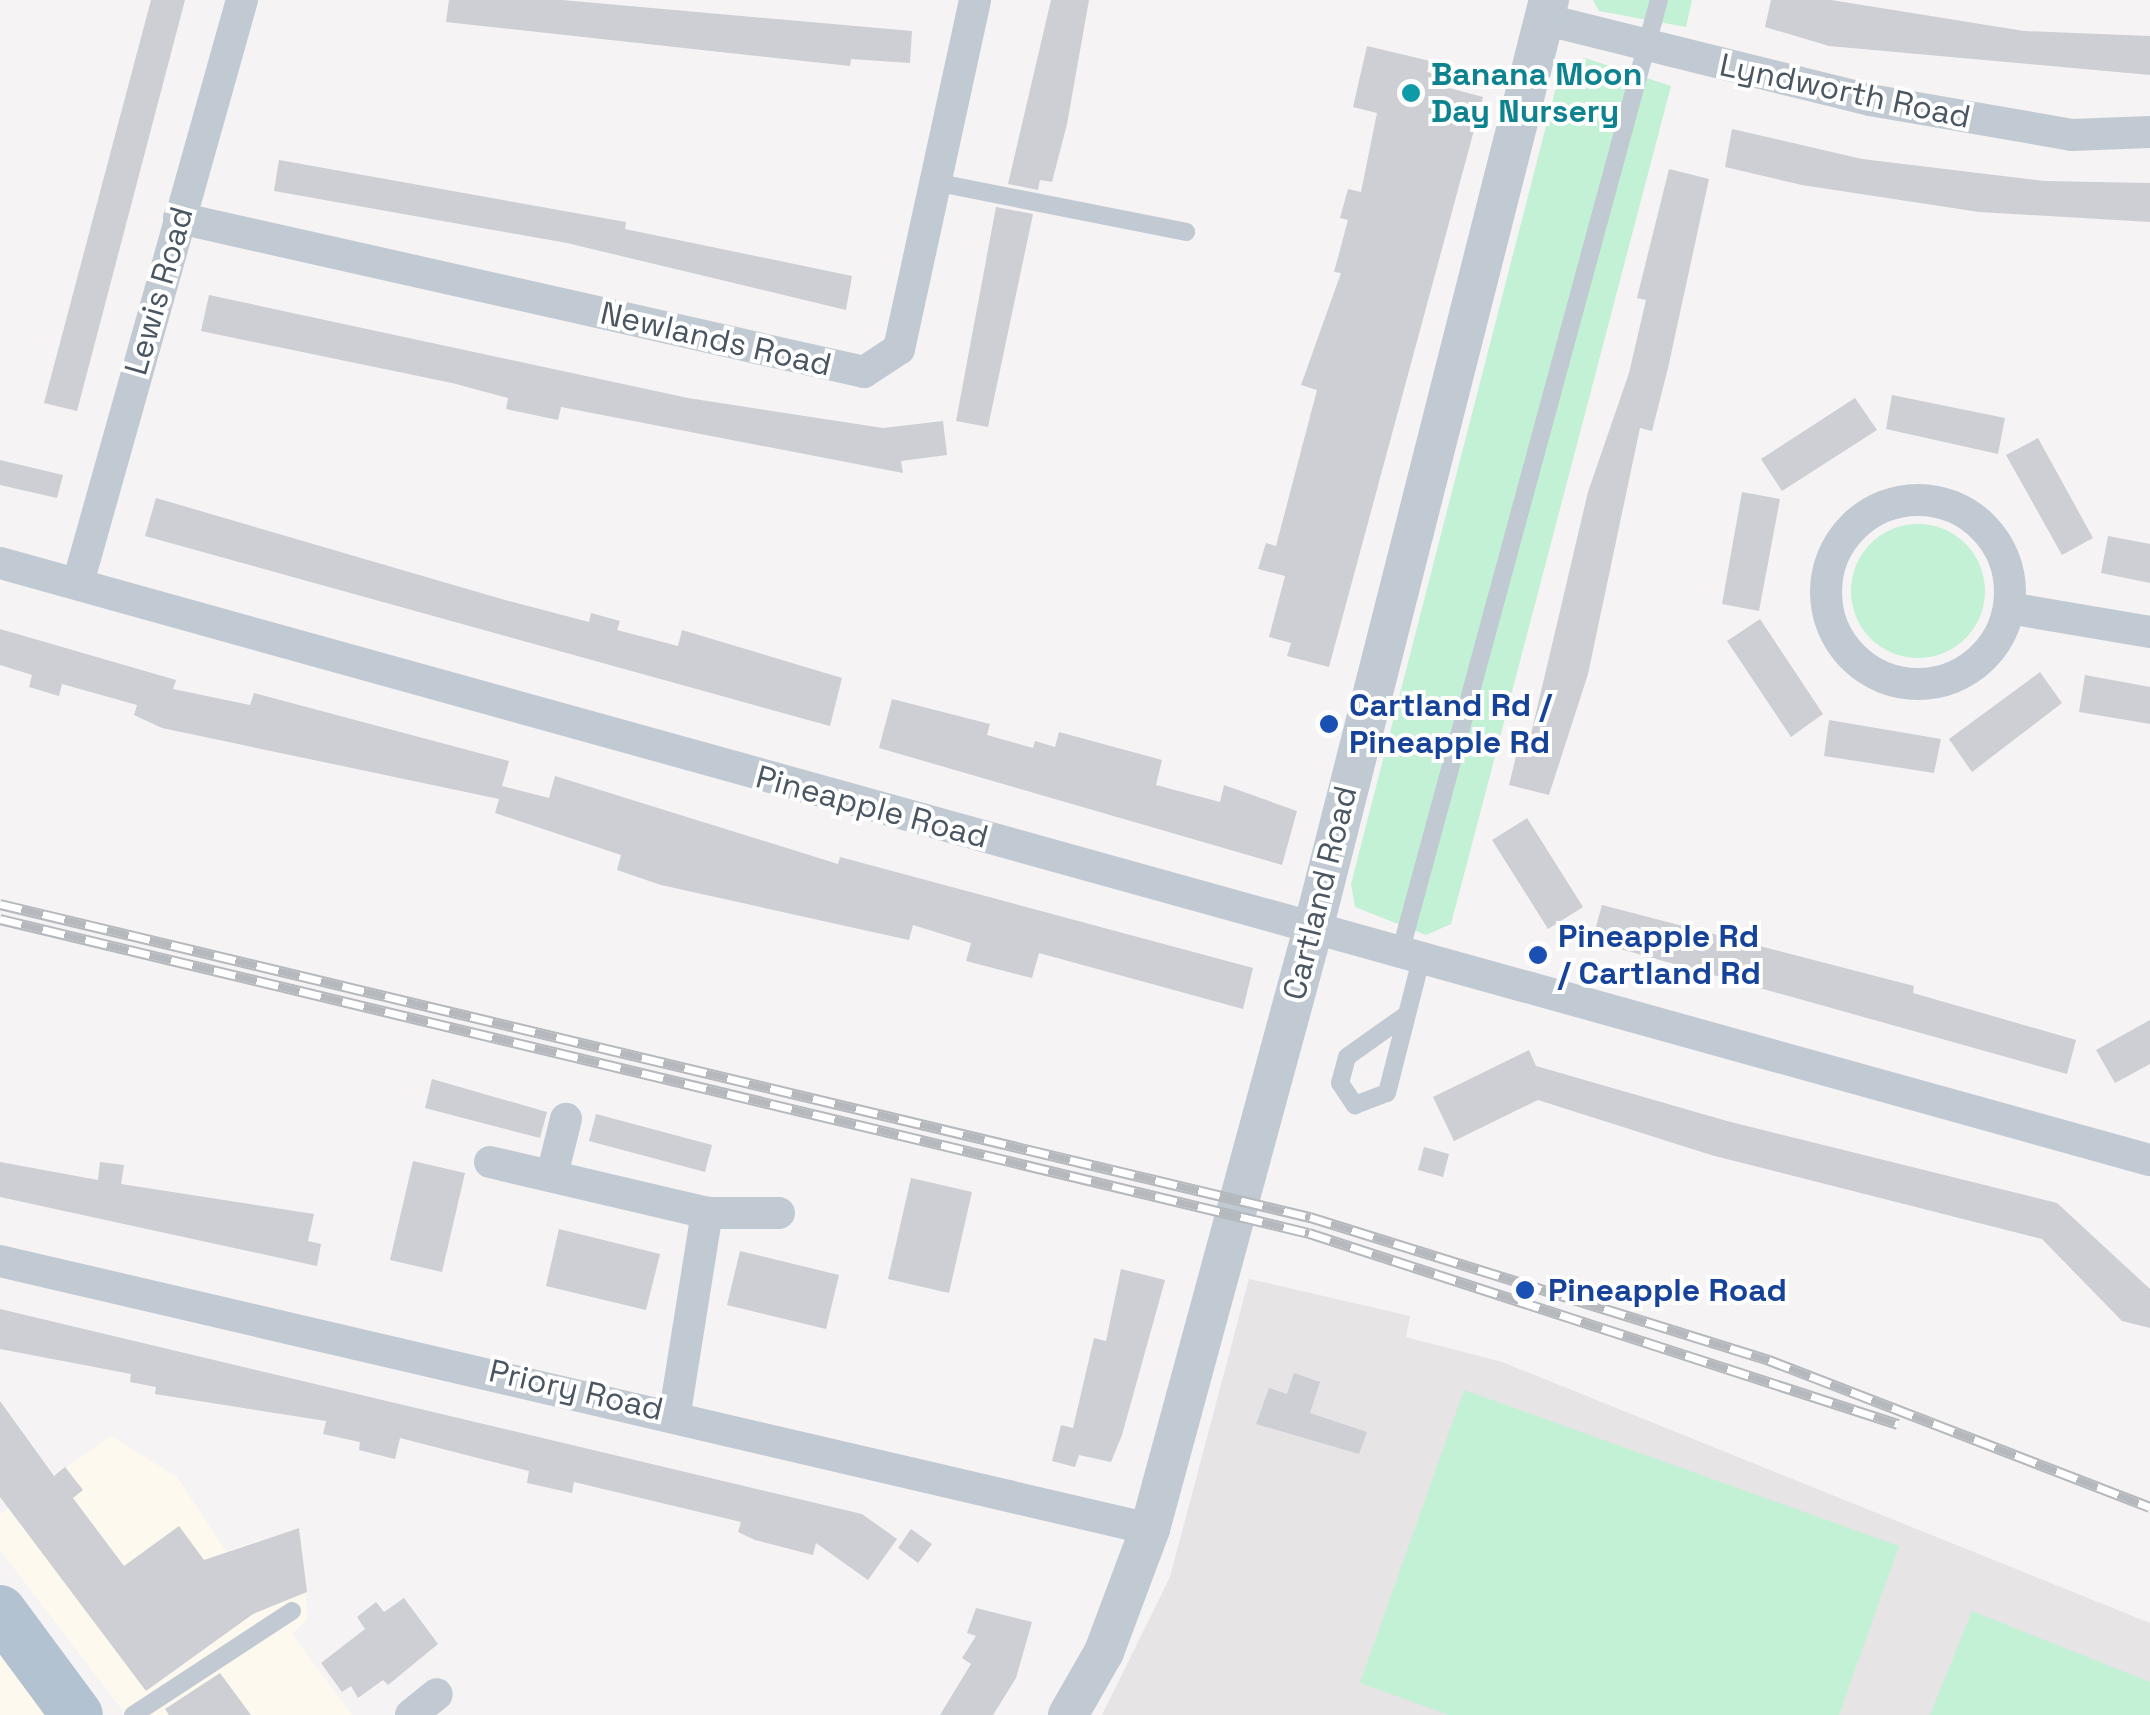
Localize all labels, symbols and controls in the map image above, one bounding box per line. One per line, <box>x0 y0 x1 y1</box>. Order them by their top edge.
street label: Lyndworth Road <box>1716 46 1974 136</box>
place label: Banana Moon Day Nursery <box>1431 56 1642 131</box>
marker: Banana Moon Day Nursery <box>1400 82 1422 104</box>
street label: Lewis Road <box>117 203 201 379</box>
street label: Newlands Road <box>597 294 835 384</box>
place label: Cartland Rd / Pineapple Rd <box>1349 687 1552 762</box>
marker: Cartland Rd / Pineapple Rd <box>1318 713 1340 735</box>
street label: Pineapple Road <box>752 758 992 856</box>
street label: Cartland Road <box>1275 782 1365 1004</box>
place label: Pineapple Rd / Cartland Rd <box>1558 918 1761 993</box>
marker: Pineapple Rd / Cartland Rd <box>1527 944 1549 966</box>
place label: Pineapple Road <box>1548 1271 1787 1309</box>
marker: Pineapple Road <box>1512 1277 1538 1303</box>
street label: Priory Road <box>485 1351 667 1429</box>

